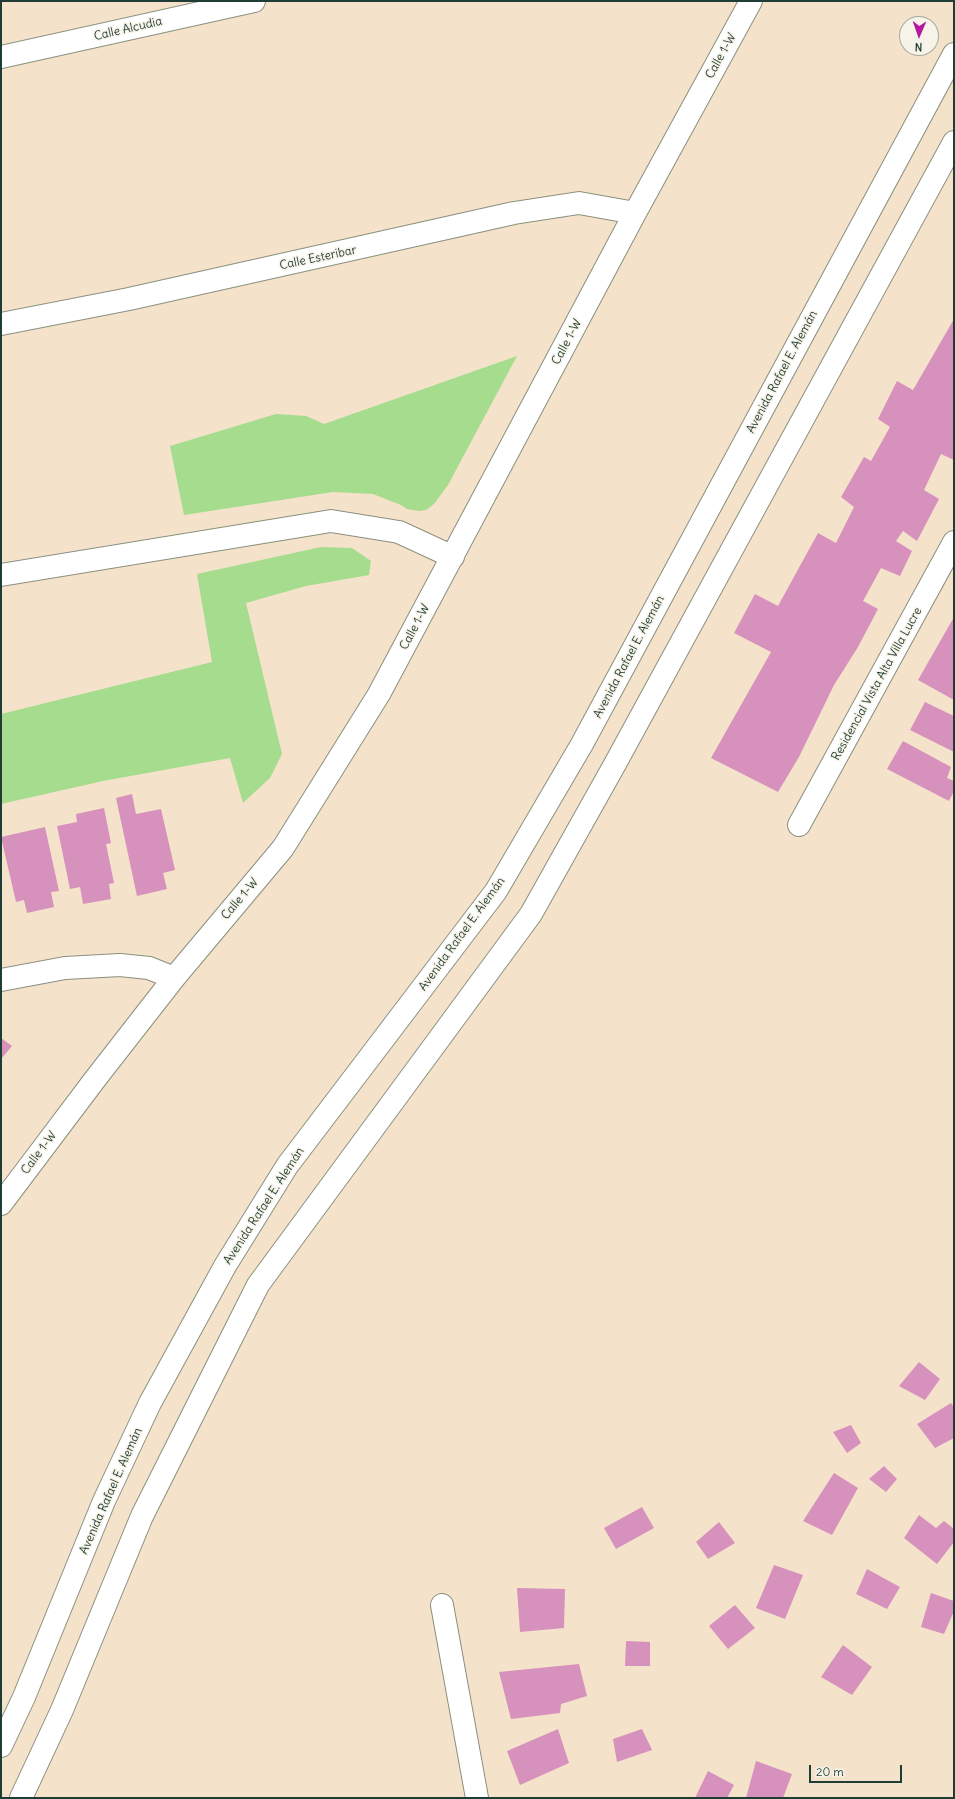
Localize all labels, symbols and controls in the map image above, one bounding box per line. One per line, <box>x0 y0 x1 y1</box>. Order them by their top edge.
street label: Calle Alcudia <box>93 14 163 44</box>
north arrow <box>899 16 939 56</box>
street label: Calle 1-W <box>703 31 739 81</box>
text: N <box>915 40 923 54</box>
street label: Calle Esteribar <box>278 243 358 273</box>
street label: Avenida Rafael E. Alemán <box>744 308 820 436</box>
street label: Calle 1-W <box>549 317 585 367</box>
street label: Avenida Rafael E. Alemán <box>591 593 667 721</box>
street label: Calle 1-W <box>397 602 433 652</box>
street label: Residencial Vista Alta Villa Lucre <box>829 605 925 763</box>
street label: Avenida Rafael E. Alemán <box>416 874 508 994</box>
street label: Calle 1-W <box>218 875 262 923</box>
street label: Calle 1-W <box>18 1129 60 1177</box>
street label: Avenida Rafael E. Alemán <box>221 1145 307 1267</box>
street label: Avenida Rafael E. Alemán <box>77 1426 145 1556</box>
scale bar <box>811 1757 904 1783</box>
text: 20 m <box>816 1764 844 1779</box>

